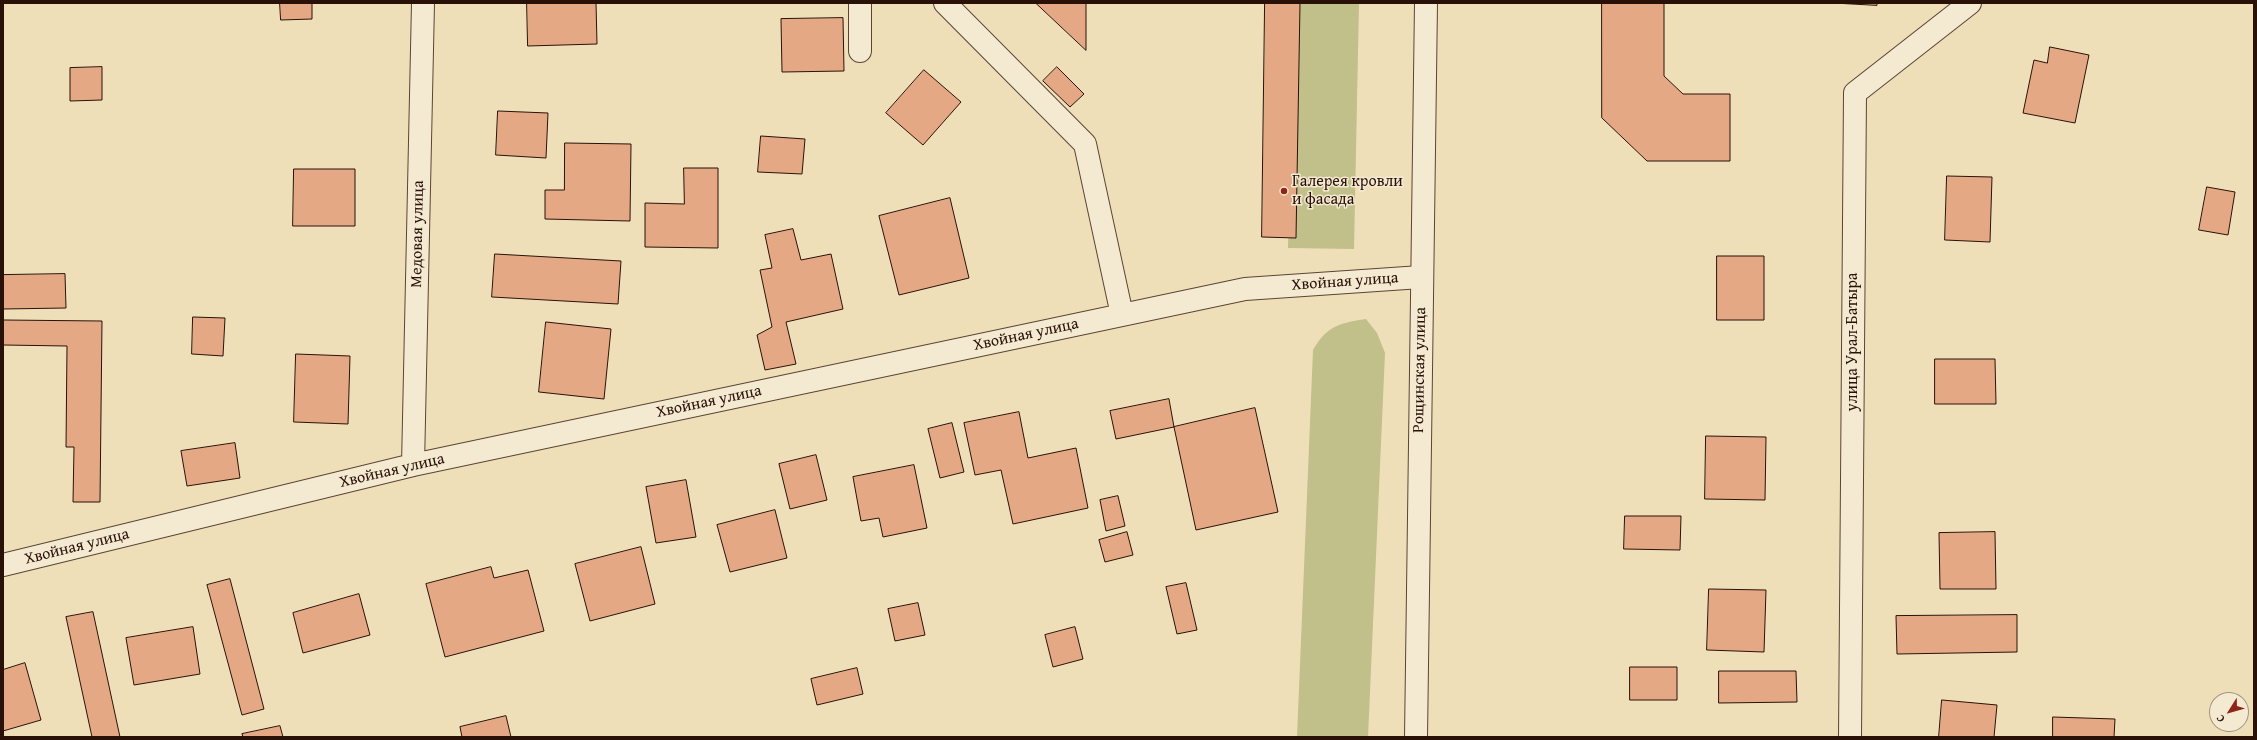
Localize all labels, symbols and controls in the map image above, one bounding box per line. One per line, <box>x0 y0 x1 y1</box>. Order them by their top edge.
place label: Галерея кровли и фасада <box>1292 172 1403 210</box>
street label: Медовая улица <box>407 180 429 288</box>
marker: Галерея кровли и фасада <box>1279 186 1289 196</box>
street label: Хвойная улица <box>1291 269 1399 295</box>
street label: улица Урал-Батыра <box>1843 273 1863 411</box>
street label: Рощинская улица <box>1409 307 1431 433</box>
street label: Хвойная улица <box>972 314 1080 356</box>
street label: Хвойная улица <box>655 381 763 423</box>
street label: Хвойная улица <box>338 450 446 492</box>
street label: Хвойная улица <box>23 525 131 569</box>
north arrow <box>2209 692 2249 732</box>
text: С <box>2212 711 2228 726</box>

